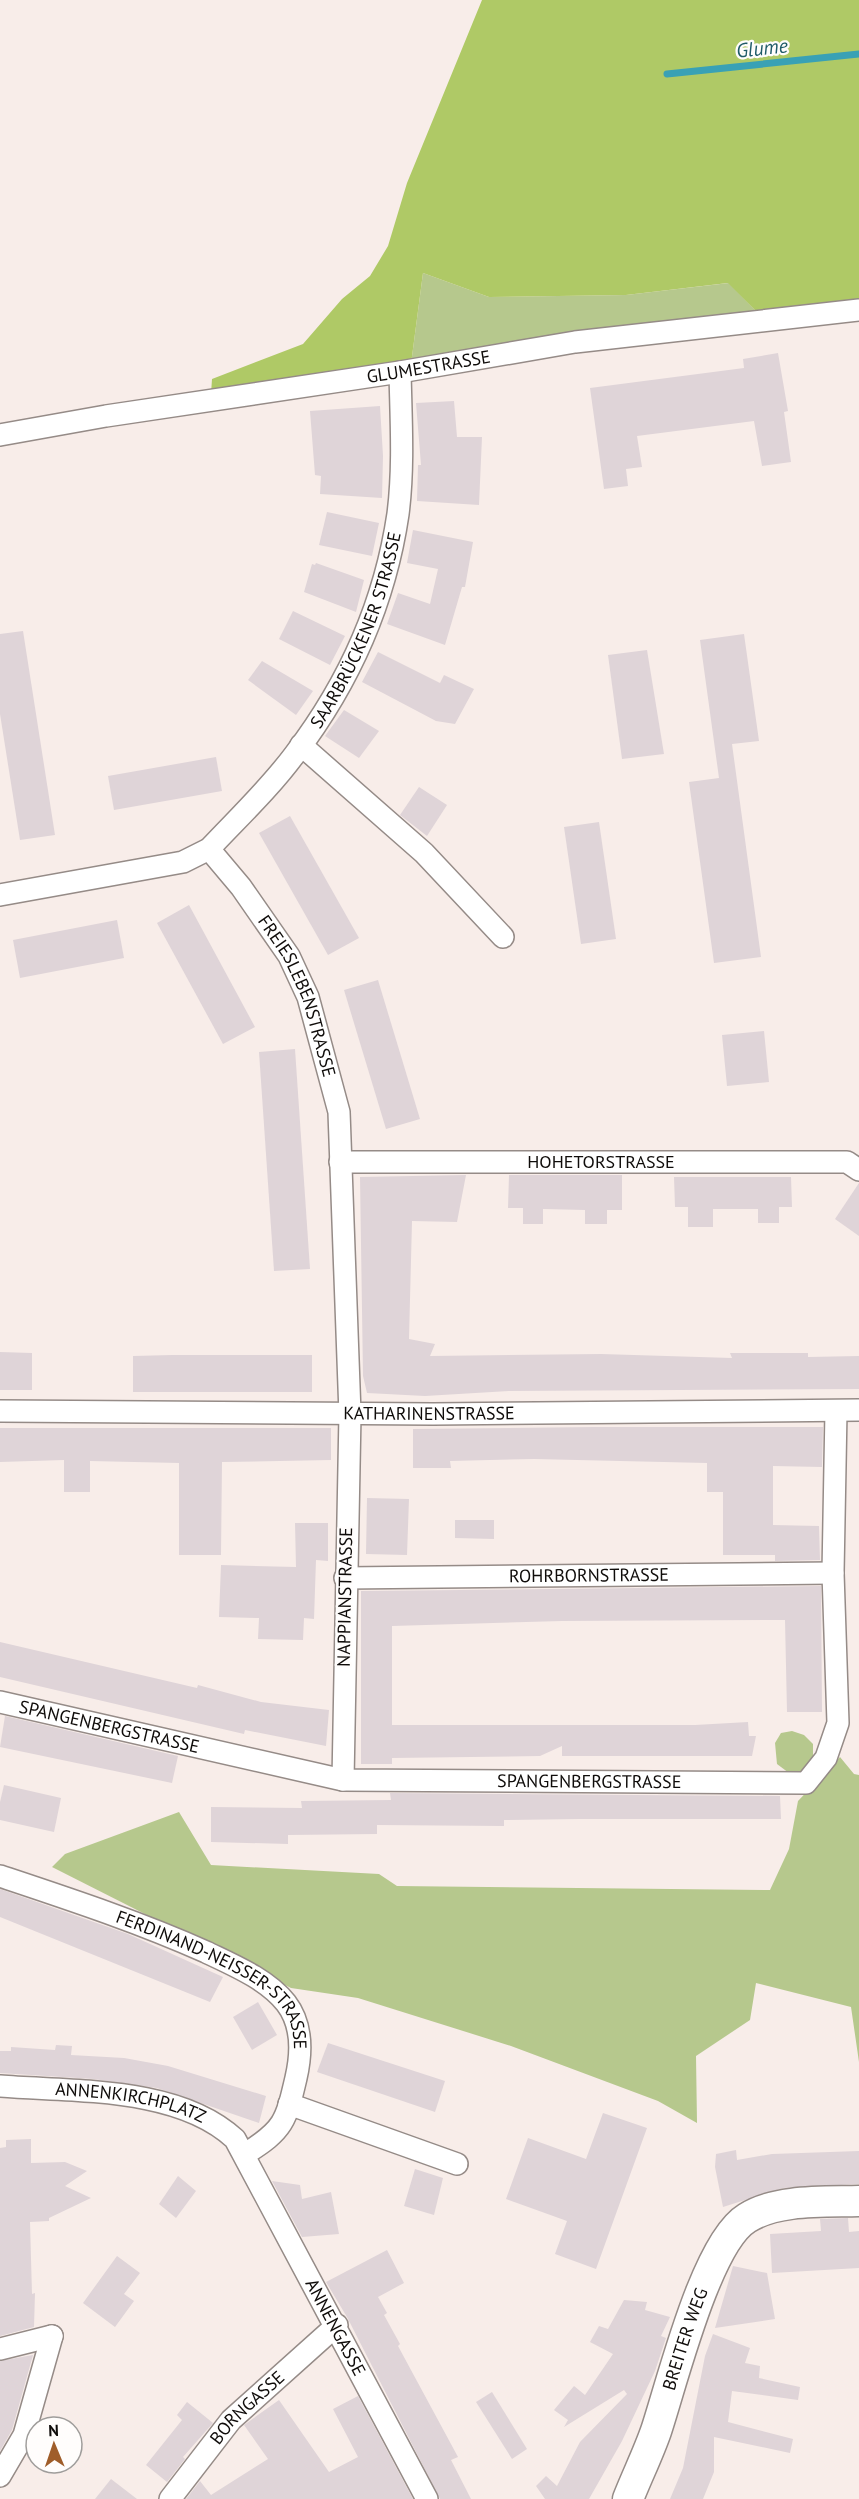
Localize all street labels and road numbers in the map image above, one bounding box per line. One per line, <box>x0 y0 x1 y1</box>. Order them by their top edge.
street label: GLUMESTRASSE <box>365 345 492 388</box>
street label: SAARBRÜCKENER STRASSE <box>305 530 406 732</box>
street label: FREIESLEBENSTRASSE <box>253 911 341 1079</box>
street label: HOHETORSTRASSE <box>527 1150 675 1173</box>
street label: KATHARINENSTRASSE <box>343 1401 515 1425</box>
street label: NAPPIANSTRASSE <box>332 1527 357 1667</box>
street label: ROHRBORNSTRASSE <box>509 1563 669 1587</box>
street label: SPANGENBERGSTRASSE <box>17 1695 202 1758</box>
street label: SPANGENBERGSTRASSE <box>497 1769 681 1793</box>
street label: FERDINAND-NEISSER-STRASSE <box>113 1905 312 2050</box>
street label: ANNENKIRCHPLATZ <box>55 2077 210 2128</box>
street label: ANNENGASSE <box>301 2274 371 2380</box>
street label: BREITER WEG <box>657 2284 713 2393</box>
street label: BORNGASSE <box>205 2366 289 2449</box>

